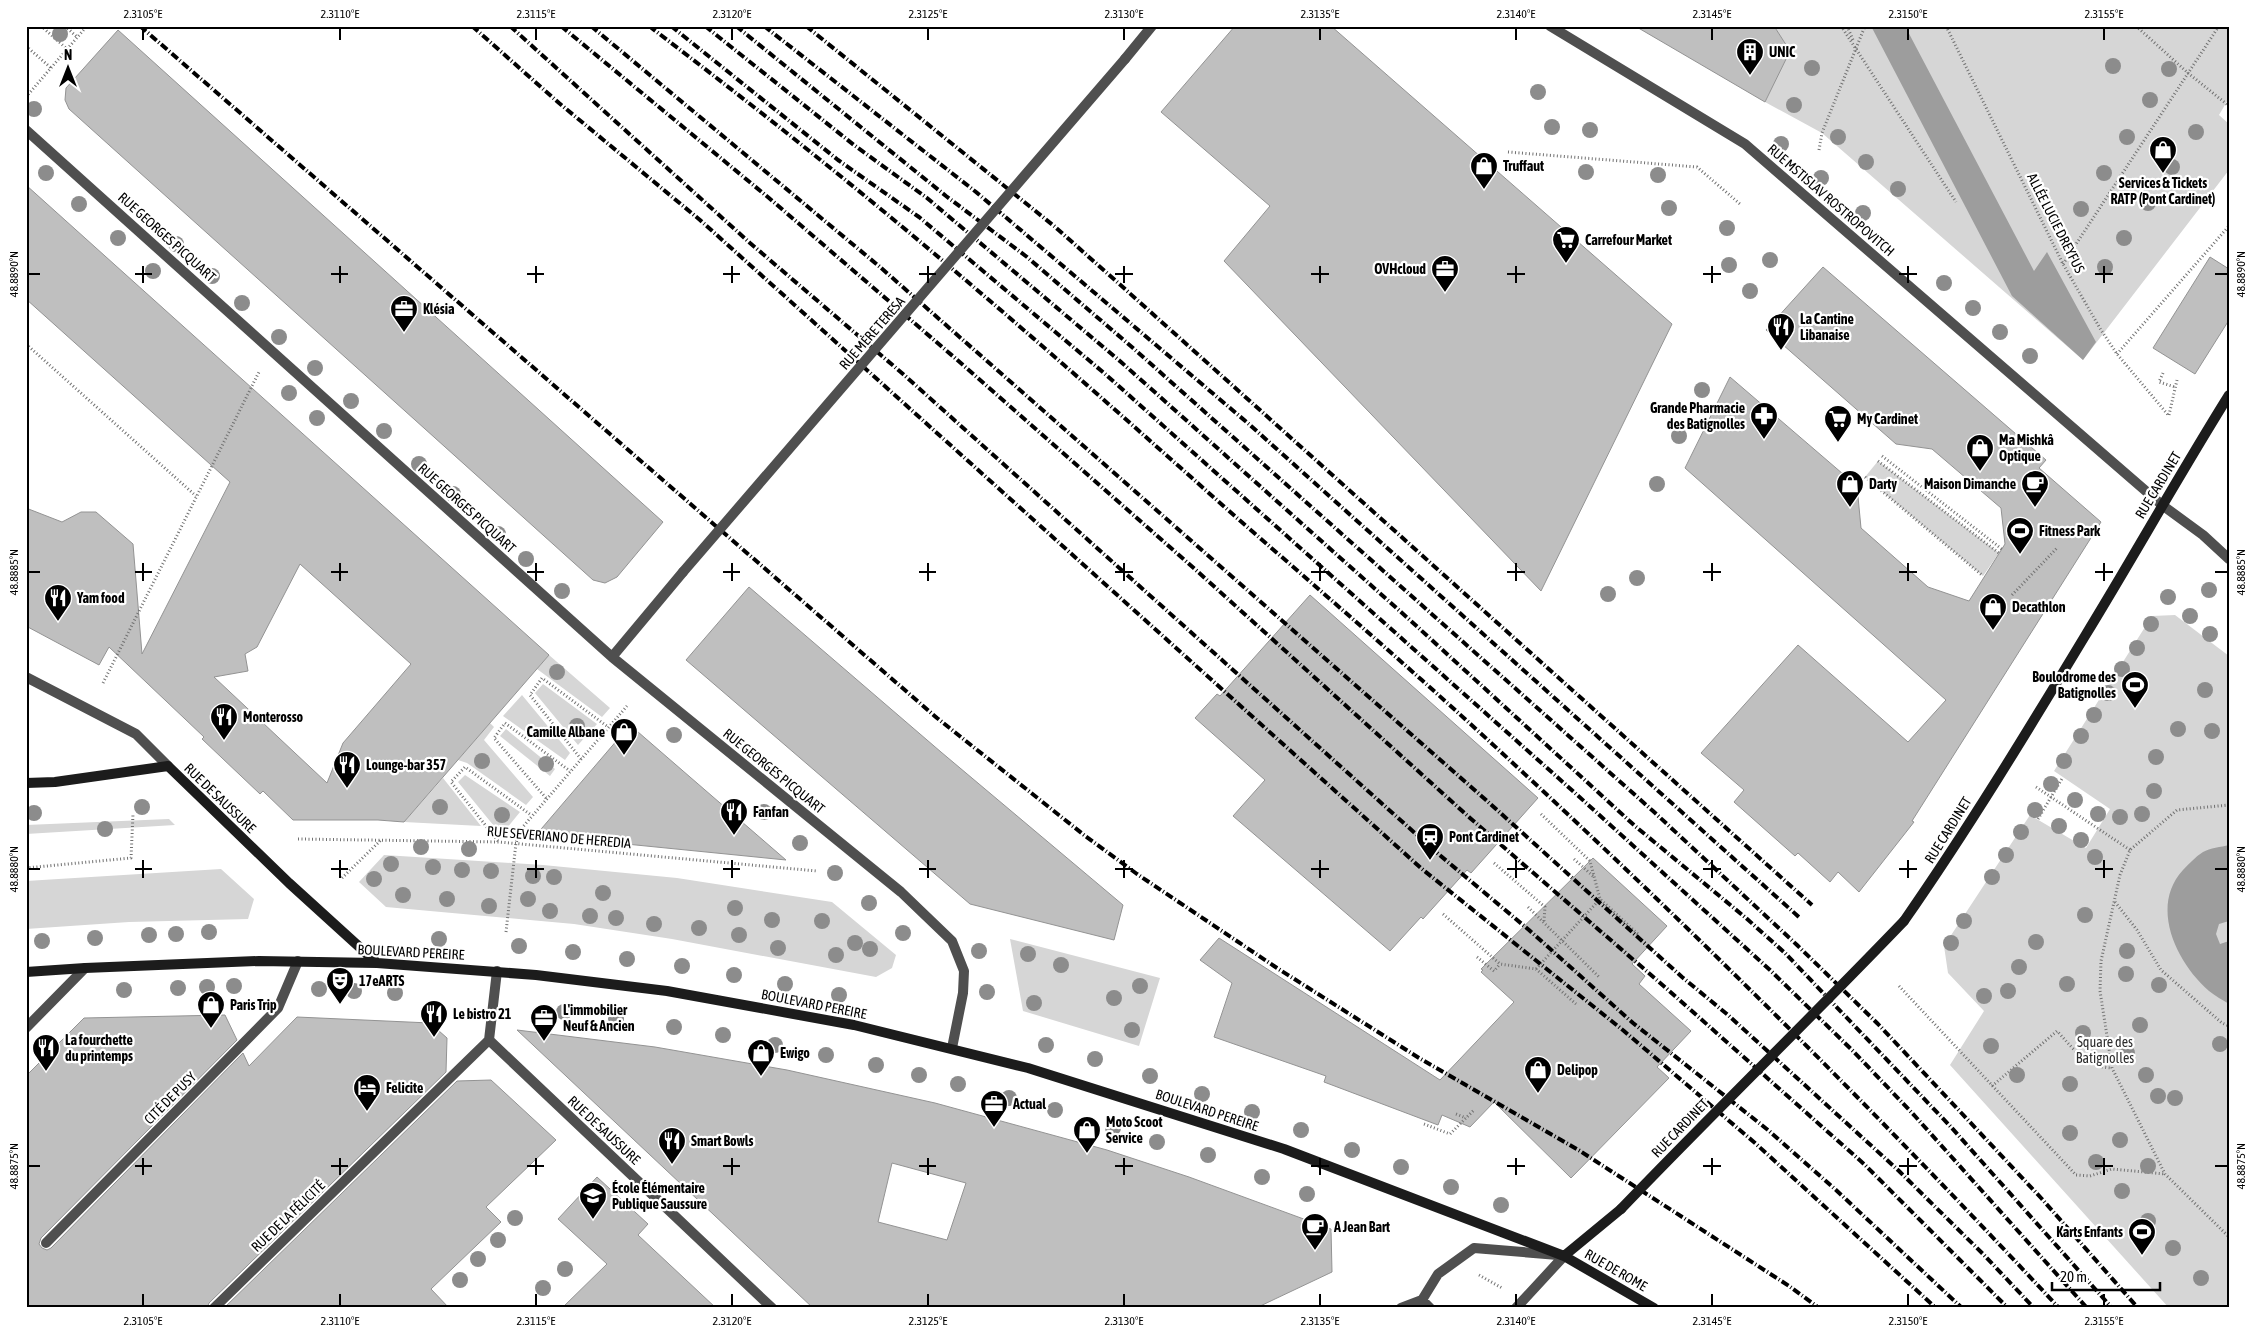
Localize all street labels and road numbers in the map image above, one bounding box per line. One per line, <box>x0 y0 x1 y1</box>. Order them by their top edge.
street label: RUE MSTISLAV ROSTROPOVITCH <box>1764 141 1898 259</box>
street label: ALLÉE LUCIE DREYFUS <box>2024 170 2088 276</box>
street label: RUE GEORGES PICQUART <box>115 189 219 285</box>
street label: RUE MÈRE TERESA <box>836 293 908 373</box>
street label: RUE CARDINET <box>2132 449 2184 521</box>
street label: RUE GEORGES PICQUART <box>415 460 519 556</box>
street label: RUE GEORGES PICQUART <box>720 725 828 817</box>
street label: RUE DE SAUSSURE <box>181 760 259 836</box>
street label: RUE CARDINET <box>1921 794 1975 866</box>
street label: RUE SEVERIANO DE HEREDIA <box>486 823 632 851</box>
street label: BOULEVARD PEREIRE <box>357 941 465 963</box>
street label: BOULEVARD PEREIRE <box>760 986 868 1022</box>
street label: CITÉ DE PUSY <box>141 1068 200 1127</box>
street label: BOULEVARD PEREIRE <box>1154 1086 1260 1134</box>
street label: RUE DE SAUSSURE <box>565 1092 643 1168</box>
street label: RUE CARDINET <box>1648 1095 1712 1161</box>
street label: RUE DE LA FÉLICITÉ <box>248 1177 328 1255</box>
street label: RUE DE ROME <box>1582 1246 1650 1294</box>

